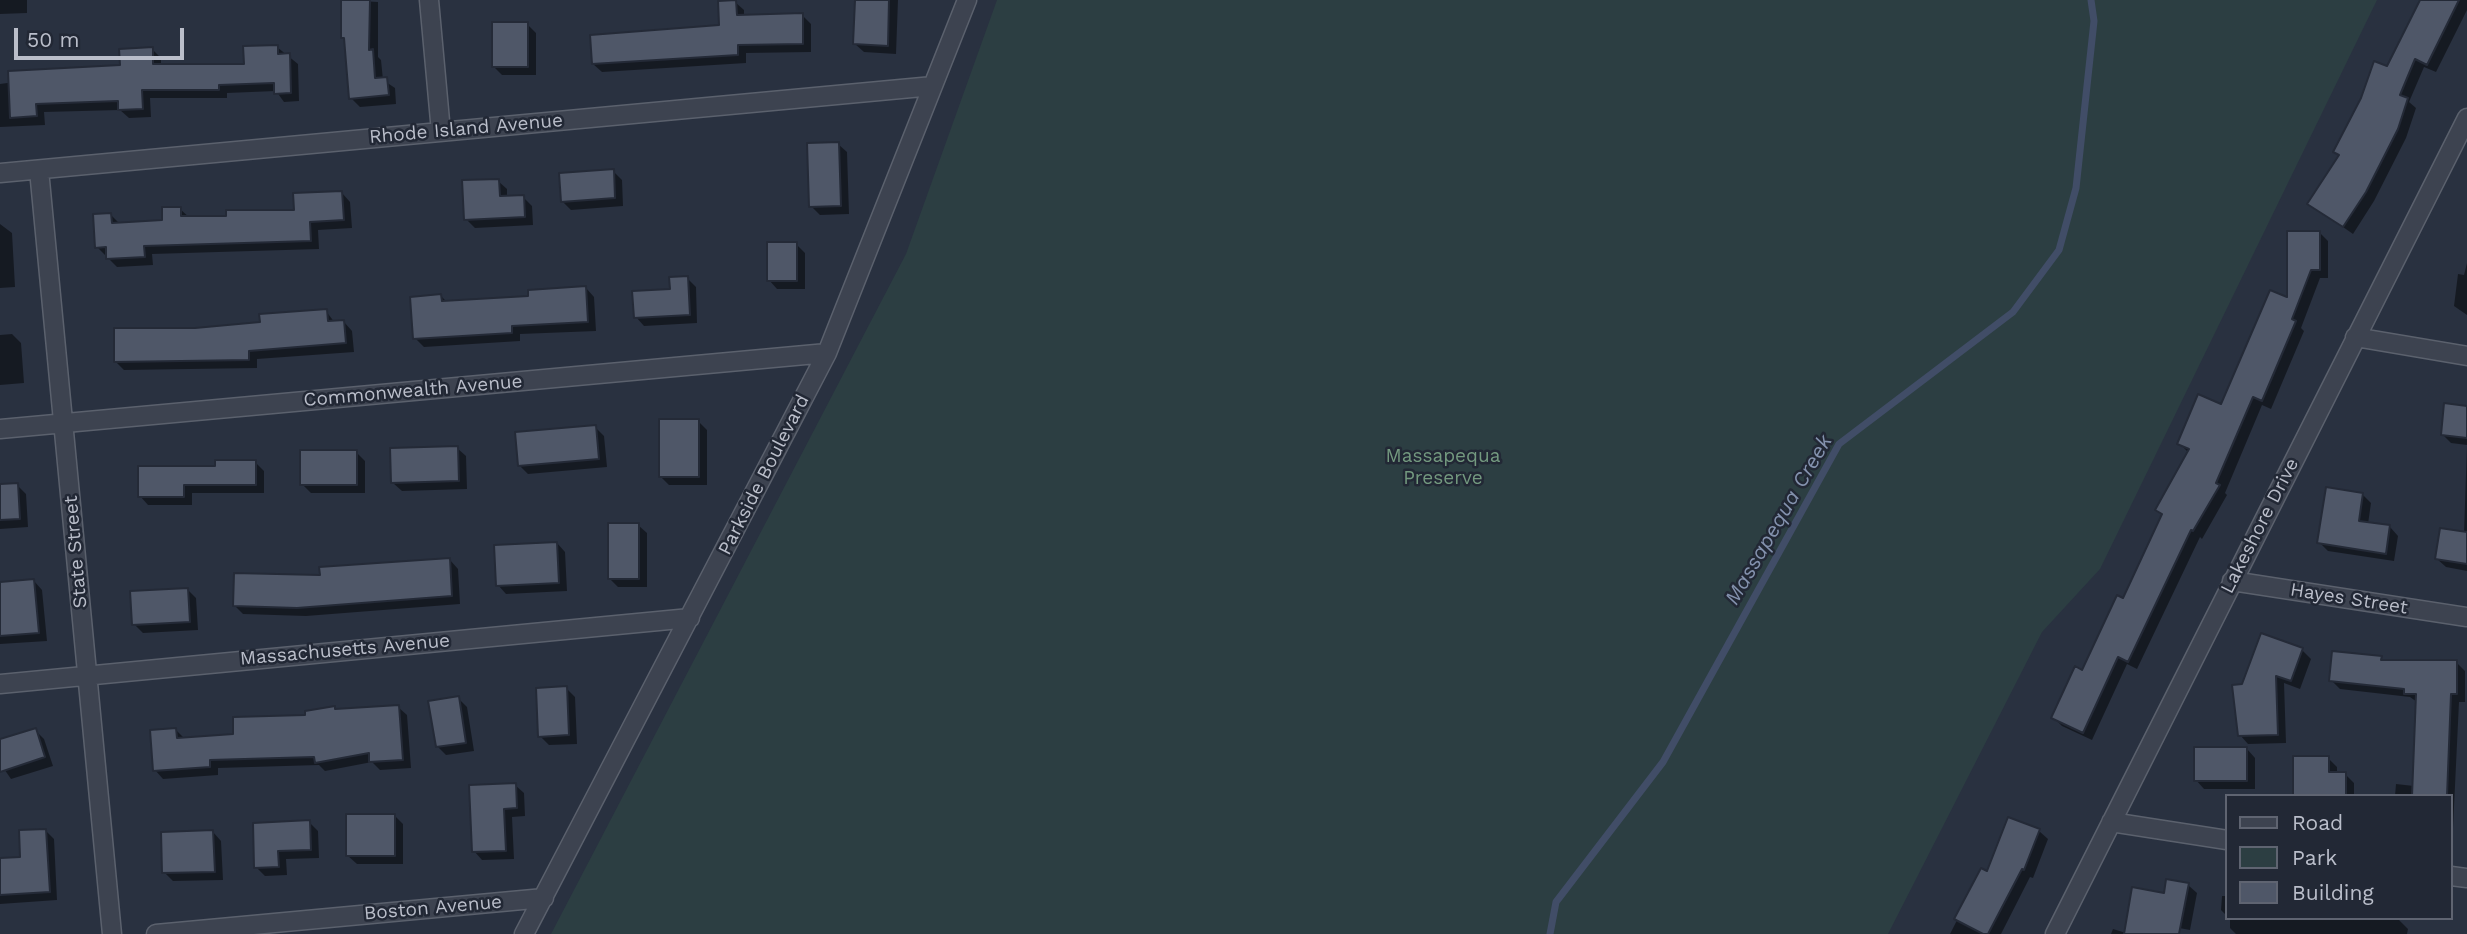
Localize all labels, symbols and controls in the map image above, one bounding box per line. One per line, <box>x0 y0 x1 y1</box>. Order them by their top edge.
scale bar <box>18 14 187 58</box>
text: 50 m <box>27 27 79 52</box>
street label: Rhode Island Avenue <box>368 109 564 149</box>
street label: Commonwealth Avenue <box>303 370 523 412</box>
street label: Parkside Boulevard <box>714 391 814 559</box>
water label: Massapequa Creek <box>1720 430 1838 610</box>
park label: Massapequa Preserve <box>1386 445 1500 489</box>
street label: Lakeshore Drive <box>2216 455 2304 597</box>
street label: State Street <box>60 495 92 609</box>
street label: Hayes Street <box>2289 578 2409 620</box>
street label: Massachusetts Avenue <box>239 629 451 671</box>
legend <box>2226 794 2453 920</box>
text: Road <box>2292 810 2343 835</box>
text: Park <box>2292 845 2337 870</box>
text: Building <box>2292 880 2374 905</box>
street label: Boston Avenue <box>363 891 503 925</box>

